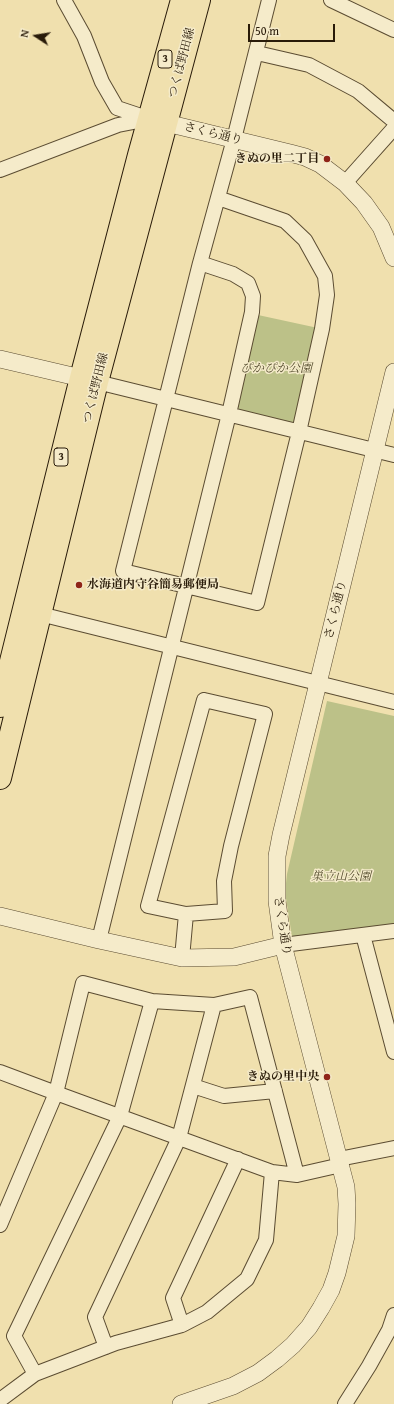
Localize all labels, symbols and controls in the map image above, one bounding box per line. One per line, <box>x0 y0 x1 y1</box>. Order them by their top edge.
north arrow <box>16 16 56 56</box>
scale bar <box>250 16 337 42</box>
text: 50 m <box>255 22 279 39</box>
street label: つくば野田線 <box>166 26 198 100</box>
text: N <box>16 28 33 39</box>
road number: 3 <box>158 50 172 68</box>
street label: さくら通り <box>182 120 244 148</box>
place label: きぬの里二丁目 <box>235 152 319 166</box>
marker: きぬの里二丁目 <box>322 154 332 164</box>
street label: つくば野田線 <box>80 351 112 425</box>
park label: ぴかぴか公園 <box>240 362 312 376</box>
road number: 3 <box>54 448 68 466</box>
place label: 水海道内守谷簡易郵便局 <box>87 578 219 592</box>
street label: さくら通り <box>322 579 350 641</box>
marker: 水海道内守谷簡易郵便局 <box>74 580 84 590</box>
park label: 巣立山公園 <box>311 870 371 884</box>
street label: さくら通り <box>270 895 294 957</box>
place label: きぬの里中央 <box>247 1070 319 1084</box>
marker: きぬの里中央 <box>322 1072 332 1082</box>

